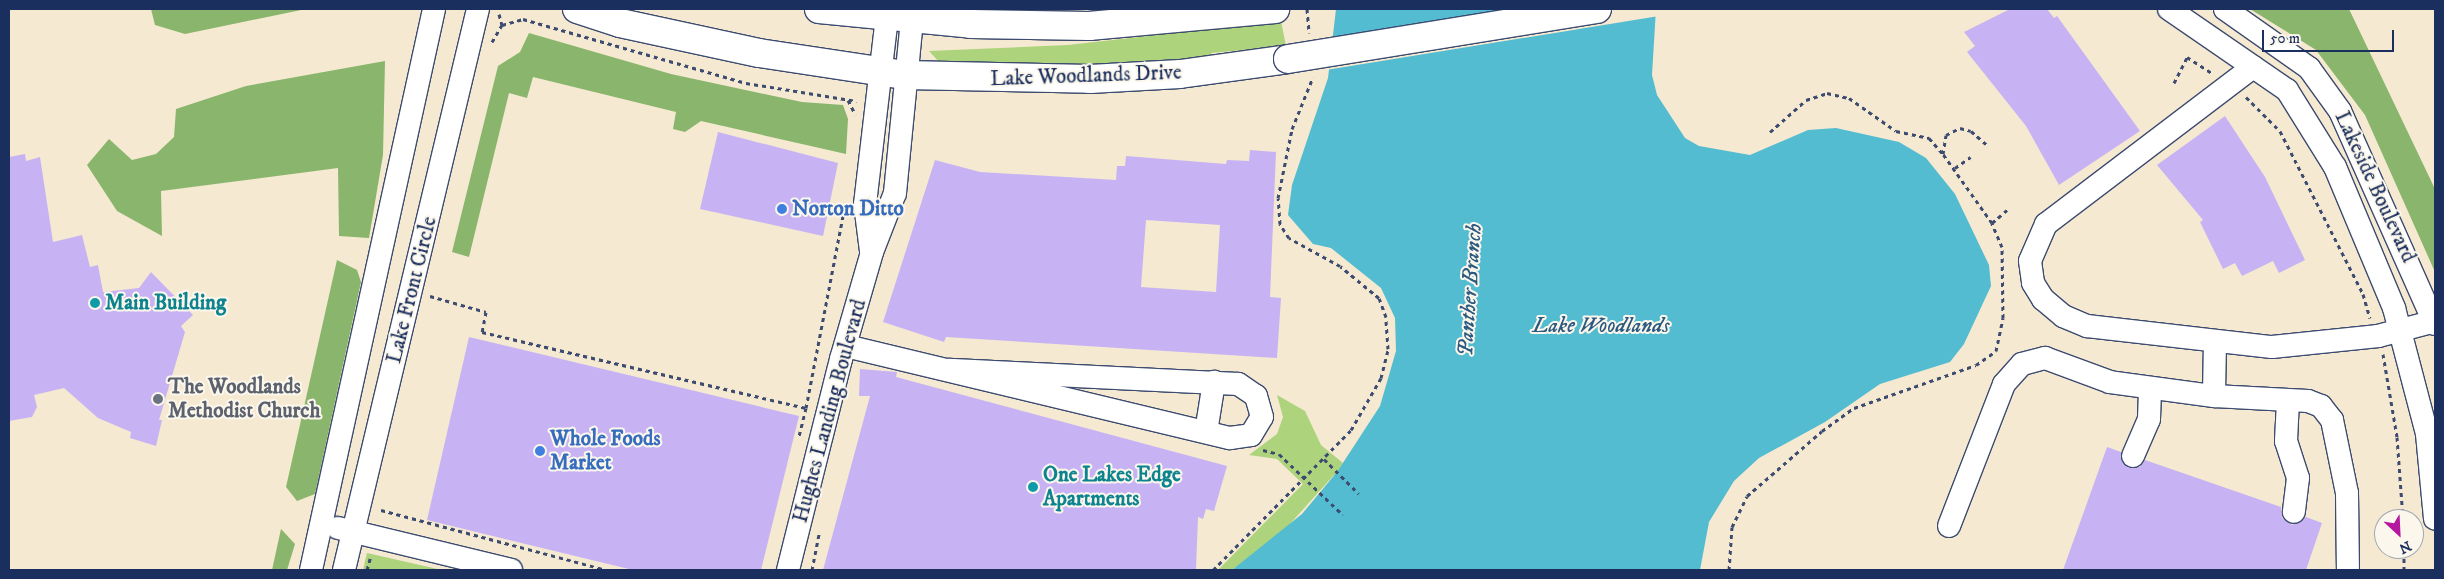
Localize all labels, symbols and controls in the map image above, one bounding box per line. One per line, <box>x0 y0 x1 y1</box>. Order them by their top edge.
scale bar <box>2264 20 2396 52</box>
text: 50 m <box>2270 29 2300 48</box>
street label: Lake Woodlands Drive <box>990 60 1182 92</box>
street label: Lakeside Boulevard <box>2329 107 2421 267</box>
place label: Norton Ditto <box>792 196 904 222</box>
marker: Norton Ditto <box>776 203 788 215</box>
street label: Lake Front Circle <box>382 214 442 366</box>
water label: Panther Branch <box>1452 223 1488 357</box>
place label: Main Building <box>105 290 226 316</box>
street label: Hughes Landing Boulevard <box>788 296 872 526</box>
marker: Main Building <box>89 297 101 309</box>
water label: Lake Woodlands <box>1533 313 1669 339</box>
place label: The Woodlands Methodist Church <box>168 374 320 424</box>
marker: The Woodlands Methodist Church <box>152 393 164 405</box>
place label: Whole Foods Market <box>550 426 660 476</box>
marker: Whole Foods Market <box>534 445 546 457</box>
place label: One Lakes Edge Apartments <box>1043 462 1181 512</box>
marker: One Lakes Edge Apartments <box>1027 481 1039 493</box>
north arrow <box>2374 509 2424 559</box>
text: N <box>2396 536 2414 557</box>

